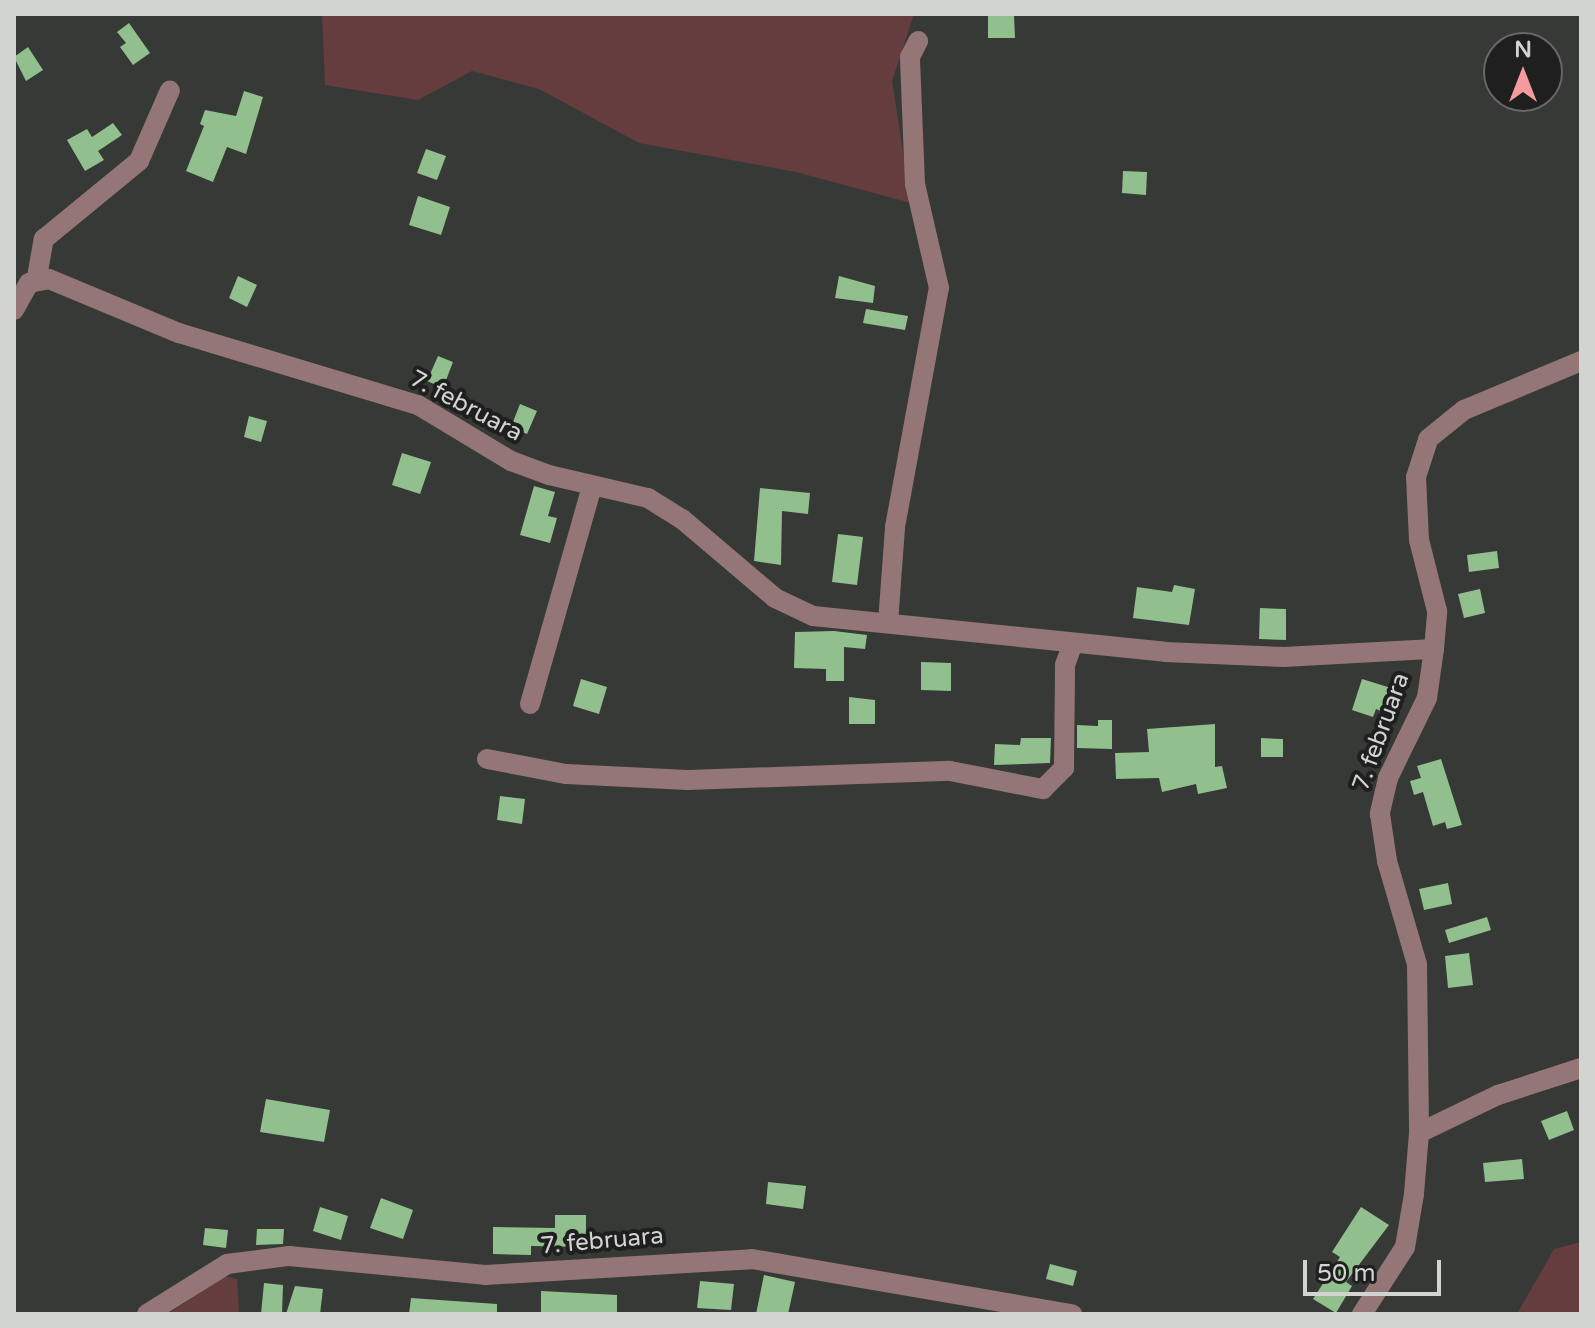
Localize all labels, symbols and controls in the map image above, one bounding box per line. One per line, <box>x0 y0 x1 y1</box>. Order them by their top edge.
north arrow <box>1483 32 1563 112</box>
text: N <box>1514 37 1532 63</box>
street label: 7. februara <box>405 364 527 448</box>
street label: 7. februara <box>1346 669 1416 795</box>
street label: 7. februara <box>539 1221 665 1261</box>
scale bar <box>1307 1244 1445 1294</box>
text: 50 m <box>1317 1259 1375 1288</box>

